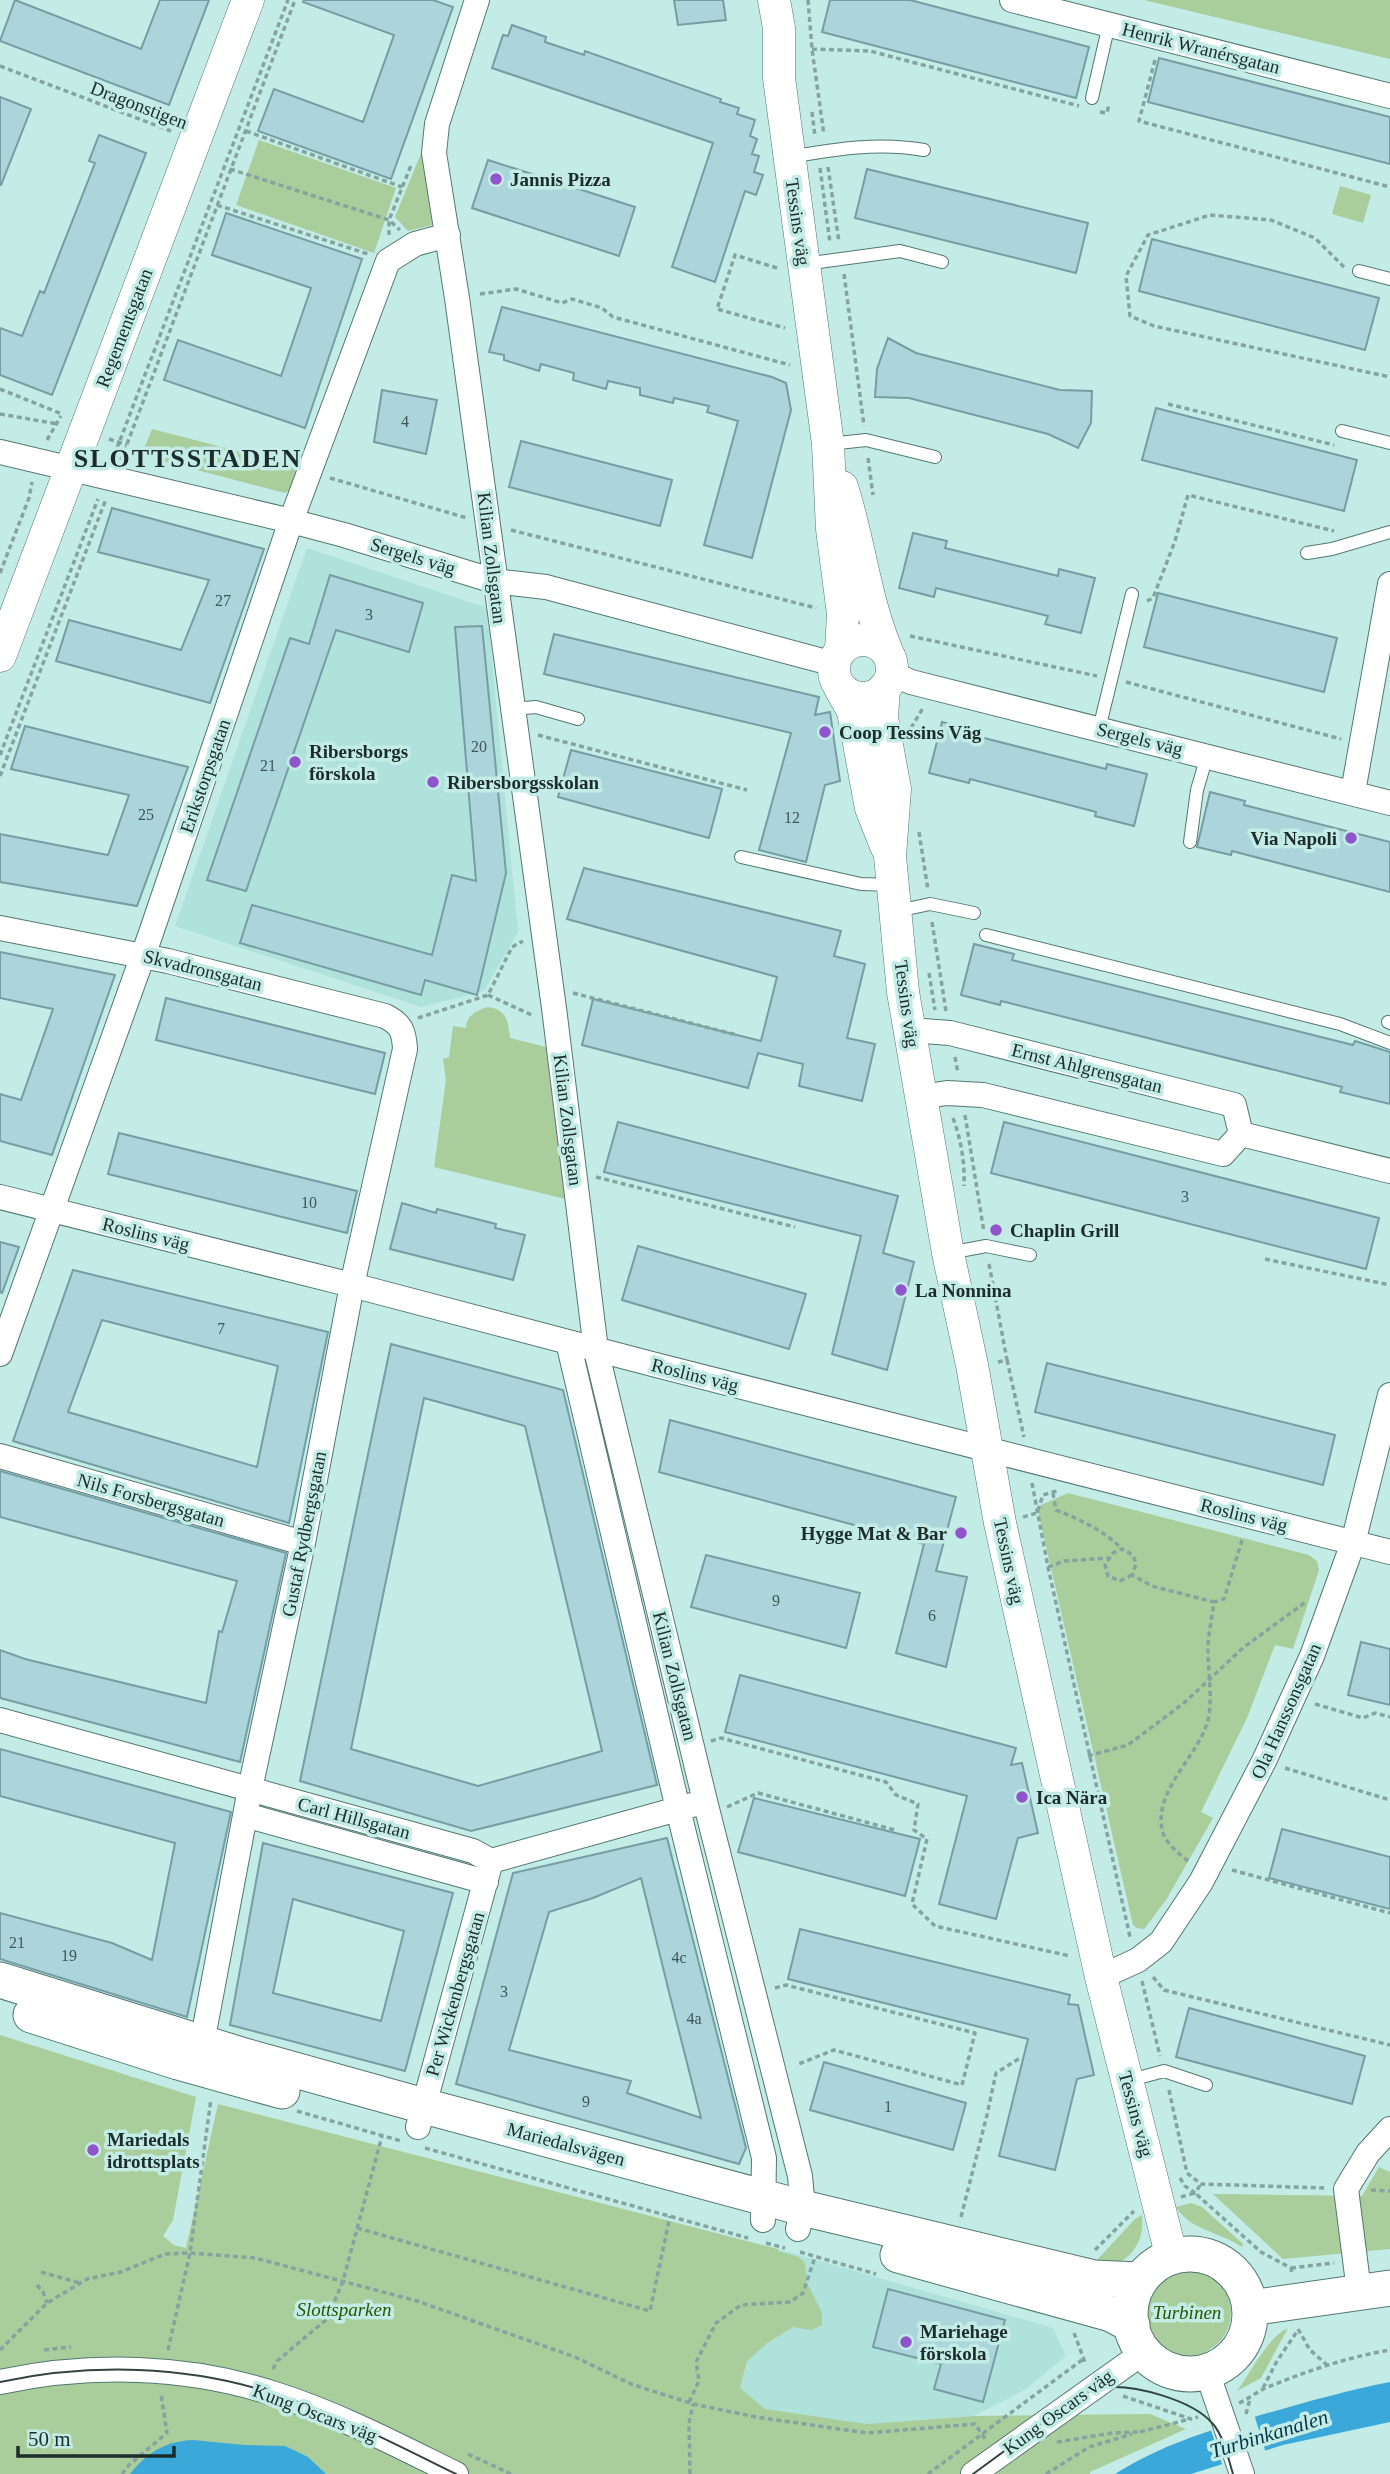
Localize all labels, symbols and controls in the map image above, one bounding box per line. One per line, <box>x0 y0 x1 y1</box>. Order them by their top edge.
street label: Henrik Wranérsgatan <box>1120 18 1283 78</box>
street label: Dragonstigen <box>87 77 191 133</box>
place label: Jannis Pizza <box>510 169 611 190</box>
marker: Jannis Pizza <box>488 171 504 187</box>
street label: Tessins väg <box>781 177 815 267</box>
street label: Regementsgatan <box>92 265 156 390</box>
house number: 4 <box>401 413 409 430</box>
district label: SLOTTSSTADEN <box>74 444 302 473</box>
street label: Kilian Zollsgatan <box>474 491 511 625</box>
street label: Sergels väg <box>368 533 459 579</box>
house number: 27 <box>215 592 231 609</box>
house number: 3 <box>365 606 373 623</box>
street label: Erikstorpsgatan <box>176 716 235 836</box>
street label: Sergels väg <box>1095 718 1186 760</box>
place label: Coop Tessins Väg <box>839 722 982 743</box>
marker: Coop Tessins Väg <box>817 724 833 740</box>
house number: 20 <box>471 738 487 755</box>
place label: Ribersborgs förskola <box>309 741 408 784</box>
marker: Ribersborgs förskola <box>287 754 303 770</box>
house number: 21 <box>260 757 276 774</box>
place label: Ribersborgsskolan <box>447 772 599 793</box>
marker: Ribersborgsskolan <box>425 774 441 790</box>
house number: 25 <box>138 806 154 823</box>
house number: 12 <box>784 809 800 826</box>
place label: Via Napoli <box>1251 828 1337 849</box>
marker: Via Napoli <box>1343 830 1359 846</box>
street label: Skvadronsgatan <box>142 945 265 995</box>
street label: Tessins väg <box>890 959 924 1049</box>
street label: Ernst Ahlgrensgatan <box>1009 1039 1165 1097</box>
street label: Kilian Zollsgatan <box>550 1053 587 1187</box>
house number: 3 <box>1181 1188 1189 1205</box>
house number: 10 <box>301 1194 317 1211</box>
street label: Roslins väg <box>100 1213 192 1255</box>
place label: Chaplin Grill <box>1010 1220 1119 1241</box>
marker: Chaplin Grill <box>988 1222 1004 1238</box>
place label: La Nonnina <box>915 1280 1012 1301</box>
marker: La Nonnina <box>893 1282 909 1298</box>
house number: 7 <box>217 1320 225 1337</box>
street label: Roslins väg <box>649 1354 741 1396</box>
street label: Gustaf Rydbergsgatan <box>278 1449 330 1619</box>
street label: Nils Forsbergsgatan <box>75 1469 228 1531</box>
street label: Roslins väg <box>1198 1494 1290 1536</box>
street label: Tessins väg <box>990 1516 1029 1607</box>
place label: Hygge Mat & Bar <box>801 1523 948 1544</box>
marker: Hygge Mat & Bar <box>953 1525 969 1541</box>
house number: 9 <box>772 1592 780 1609</box>
house number: 6 <box>928 1607 936 1624</box>
street label: Kilian Zollsgatan <box>649 1609 701 1743</box>
street label: Ola Hanssonsgatan <box>1247 1640 1326 1782</box>
place label: Ica Nära <box>1036 1787 1108 1808</box>
marker: Ica Nära <box>1014 1789 1030 1805</box>
street label: Carl Hillsgatan <box>295 1793 413 1843</box>
street label: Per Wickenbergsgatan <box>421 1909 489 2079</box>
house number: 21 <box>9 1934 25 1951</box>
house number: 19 <box>61 1947 77 1964</box>
house number: 4c <box>671 1949 687 1966</box>
house number: 3 <box>500 1983 508 2000</box>
house number: 4a <box>686 2010 702 2027</box>
street label: Tessins väg <box>1114 2069 1158 2160</box>
house number: 9 <box>582 2093 590 2110</box>
house number: 1 <box>884 2098 892 2115</box>
street label: Mariedalsvägen <box>505 2118 628 2170</box>
place label: Mariedals idrottsplats <box>107 2129 200 2172</box>
marker: Mariedals idrottsplats <box>85 2142 101 2158</box>
park label: Slottsparken <box>297 2299 392 2320</box>
park label: Turbinen <box>1153 2302 1221 2323</box>
place label: Mariehage förskola <box>920 2321 1008 2364</box>
marker: Mariehage förskola <box>898 2334 914 2350</box>
street label: Kung Oscars väg <box>999 2365 1118 2459</box>
street label: Kung Oscars väg <box>250 2380 380 2446</box>
water label: Turbinkanalen <box>1207 2405 1331 2463</box>
scale bar <box>18 2414 173 2458</box>
text: 50 m <box>28 2427 71 2451</box>

